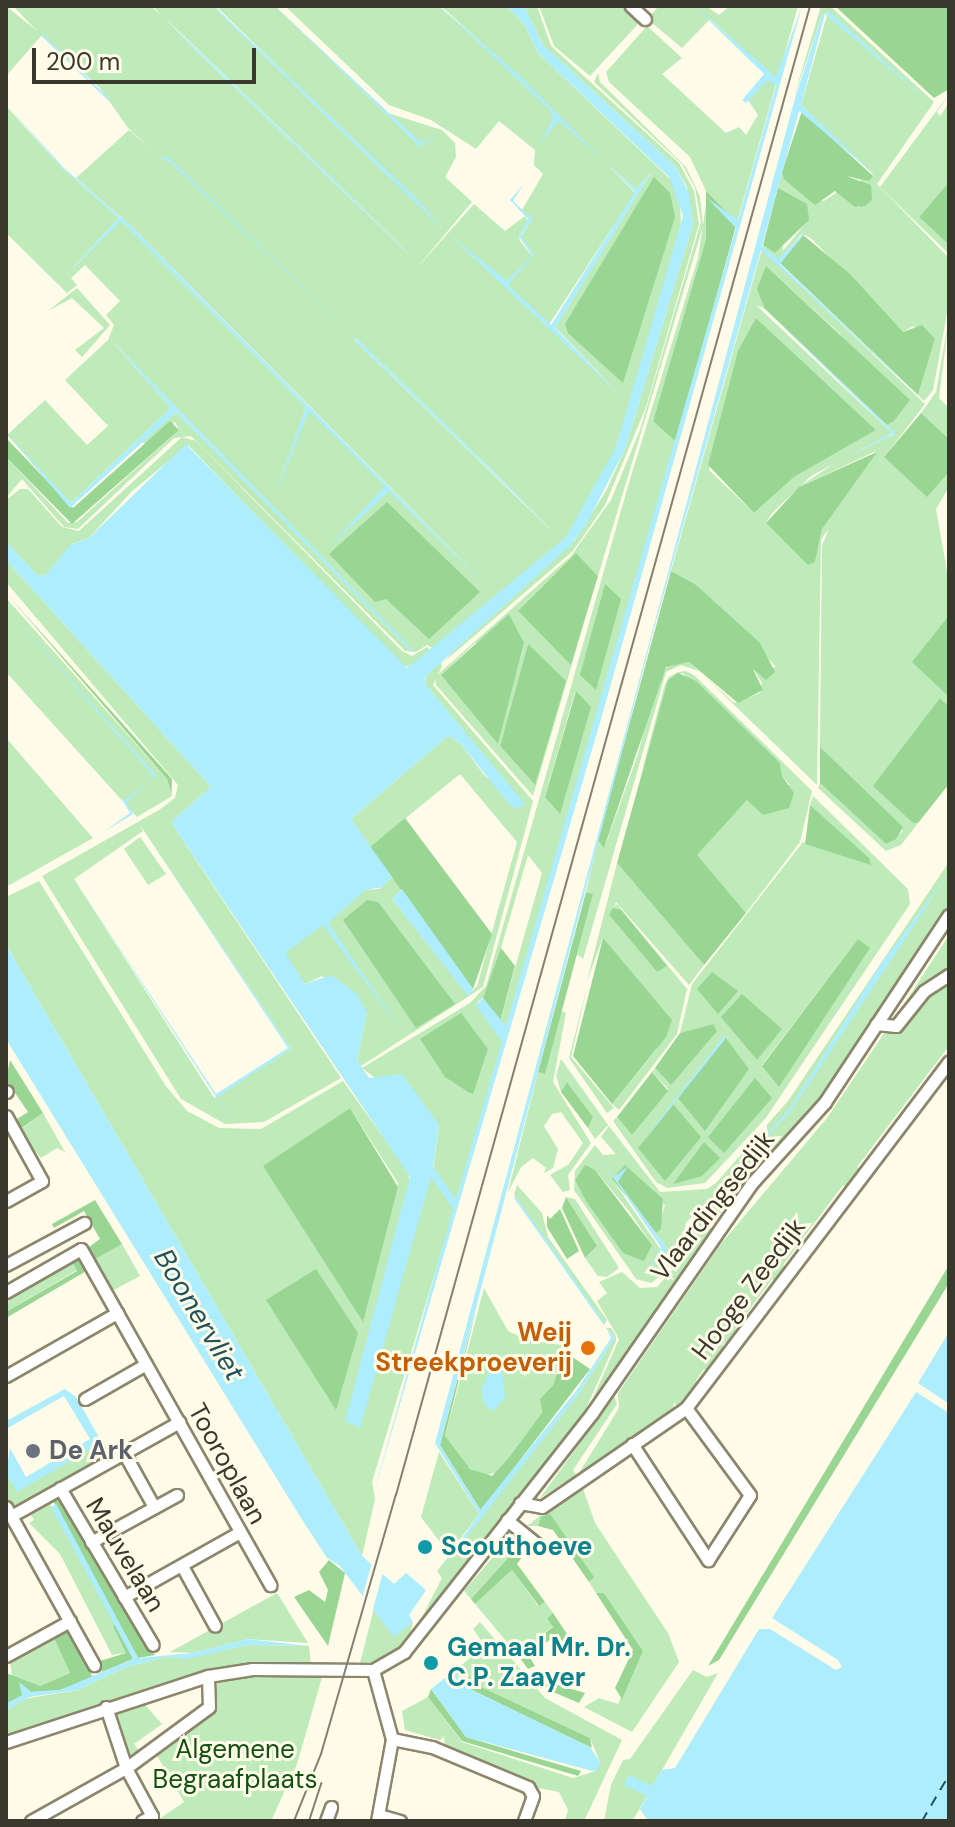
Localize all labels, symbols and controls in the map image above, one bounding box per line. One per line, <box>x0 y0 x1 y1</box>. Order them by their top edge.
scale bar <box>36 32 260 82</box>
text: 200 m <box>46 46 120 77</box>
street label: Vlaardingsedijk <box>645 1125 781 1287</box>
street label: Hooge Zeedijk <box>686 1212 812 1366</box>
water label: Boonervliet <box>147 1243 251 1387</box>
place label: Weij Streekproeverij <box>375 1317 572 1378</box>
marker: Weij Streekproeverij <box>579 1339 597 1357</box>
street label: Tooroplaan <box>181 1398 273 1530</box>
place label: De Ark <box>49 1435 133 1467</box>
marker: De Ark <box>24 1442 42 1460</box>
street label: Mauvelaan <box>79 1492 171 1618</box>
place label: Scouthoeve <box>441 1531 592 1563</box>
marker: Scouthoeve <box>416 1538 434 1556</box>
place label: Gemaal Mr. Dr. C.P. Zaayer <box>447 1632 631 1694</box>
marker: Gemaal Mr. Dr. C.P. Zaayer <box>422 1654 440 1672</box>
park label: Algemene Begraafplaats <box>153 1734 317 1796</box>

